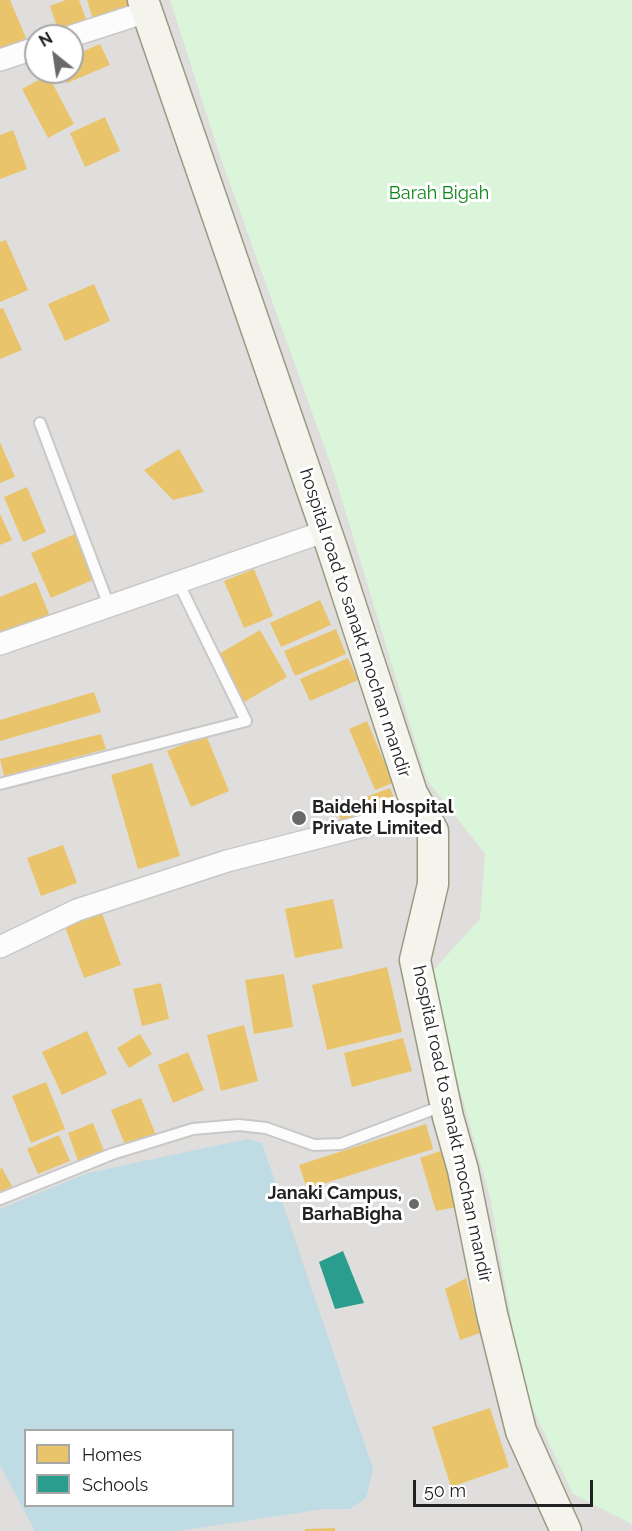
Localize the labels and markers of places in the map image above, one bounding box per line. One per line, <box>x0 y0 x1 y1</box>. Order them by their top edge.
place label: Baidehi Hospital Private Limited <box>312 797 453 840</box>
marker: Baidehi Hospital Private Limited <box>290 809 308 827</box>
place label: Janaki Campus, BarhaBigha <box>268 1183 402 1226</box>
marker: Janaki Campus, BarhaBigha <box>407 1197 421 1211</box>

